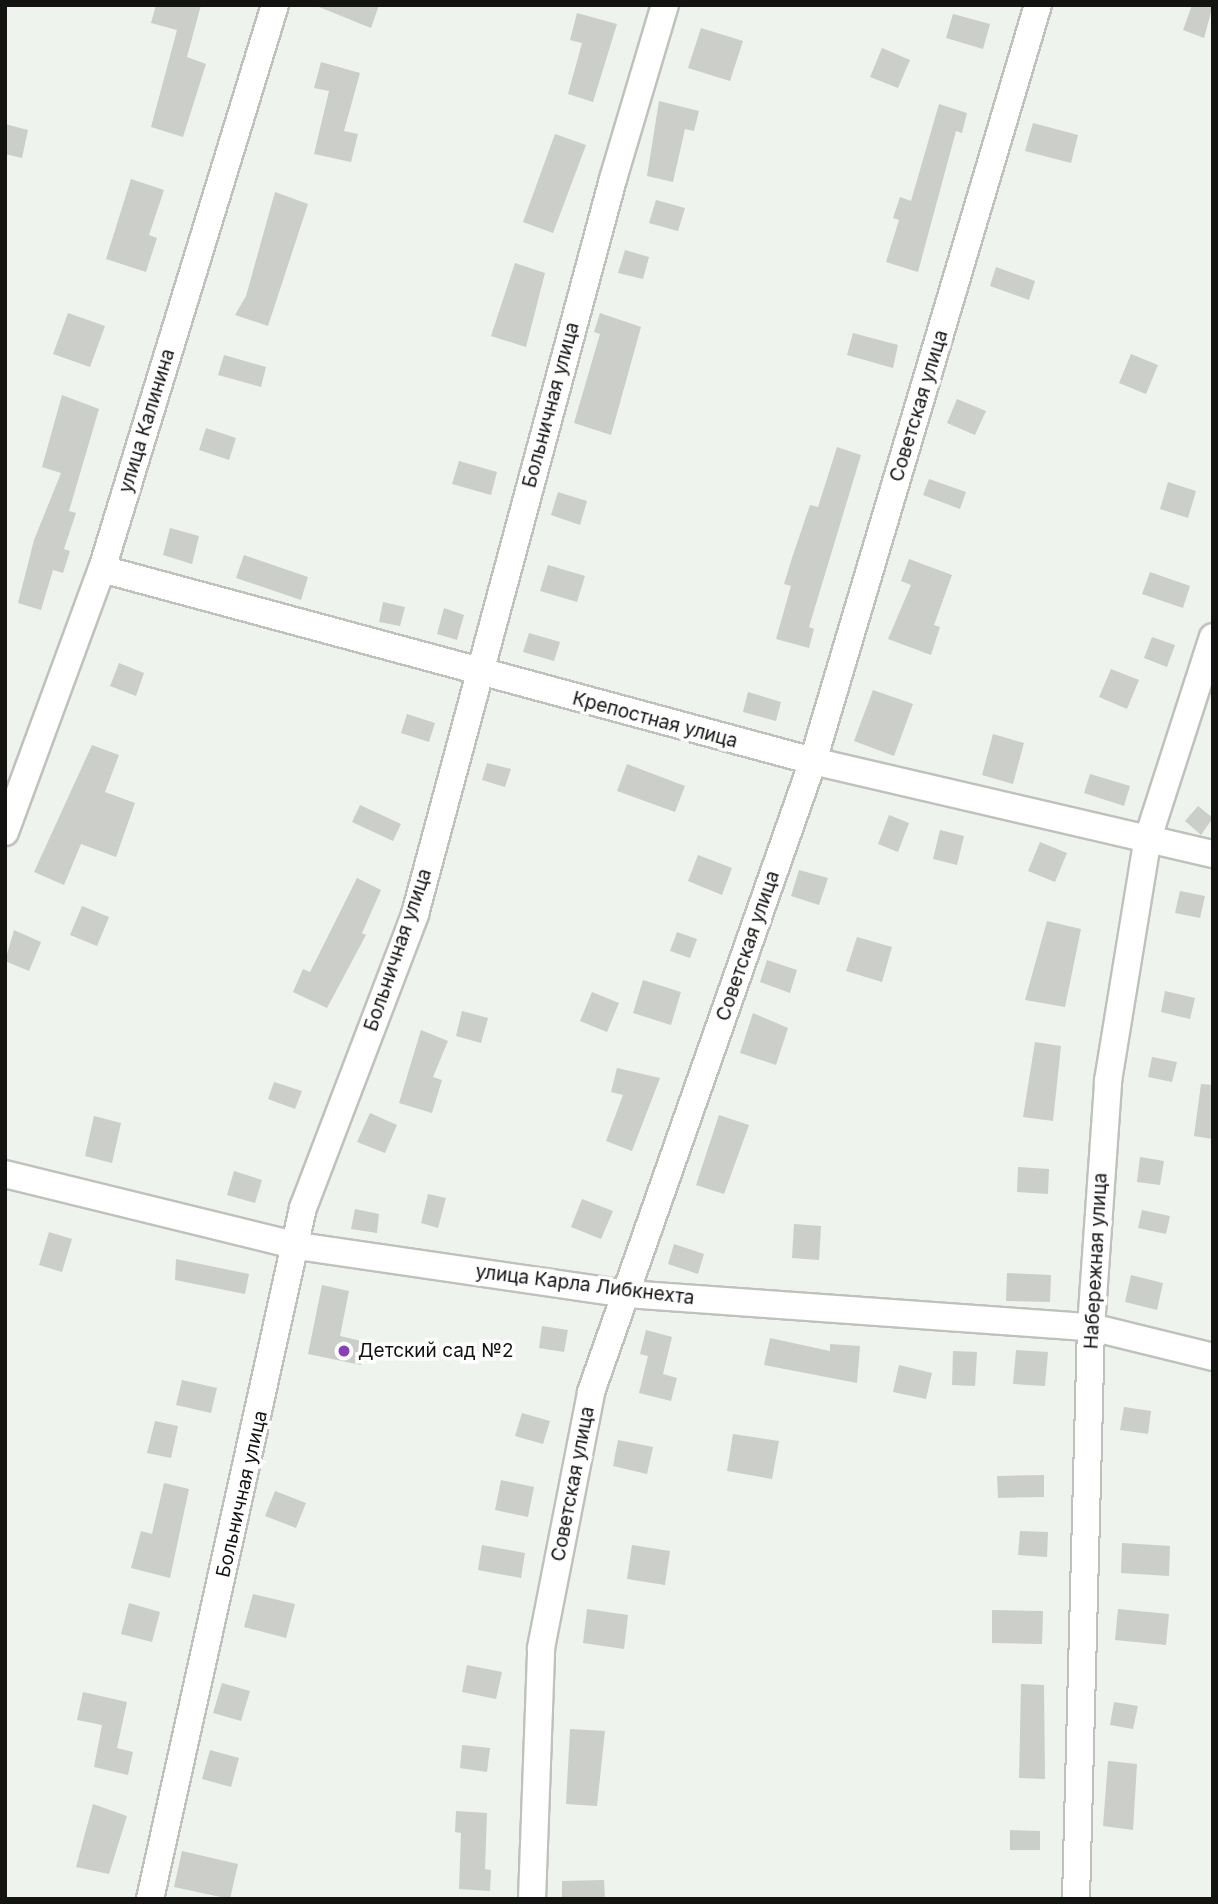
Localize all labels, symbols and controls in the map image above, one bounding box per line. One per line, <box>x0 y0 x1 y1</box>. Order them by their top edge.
street label: Больничная улица <box>518 320 584 490</box>
street label: Советская улица <box>885 327 953 485</box>
street label: улица Калинина <box>114 346 180 496</box>
street label: Крепостная улица <box>570 687 740 753</box>
street label: Больничная улица <box>359 866 437 1034</box>
street label: Советская улица <box>712 868 784 1024</box>
street label: Набережная улица <box>1080 1172 1112 1350</box>
street label: улица Карла Либкнехта <box>474 1260 696 1310</box>
place label: Детский сад №2 <box>358 1340 513 1362</box>
marker: Детский сад №2 <box>336 1343 352 1359</box>
street label: Советская улица <box>547 1405 599 1563</box>
street label: Больничная улица <box>212 1408 272 1580</box>

